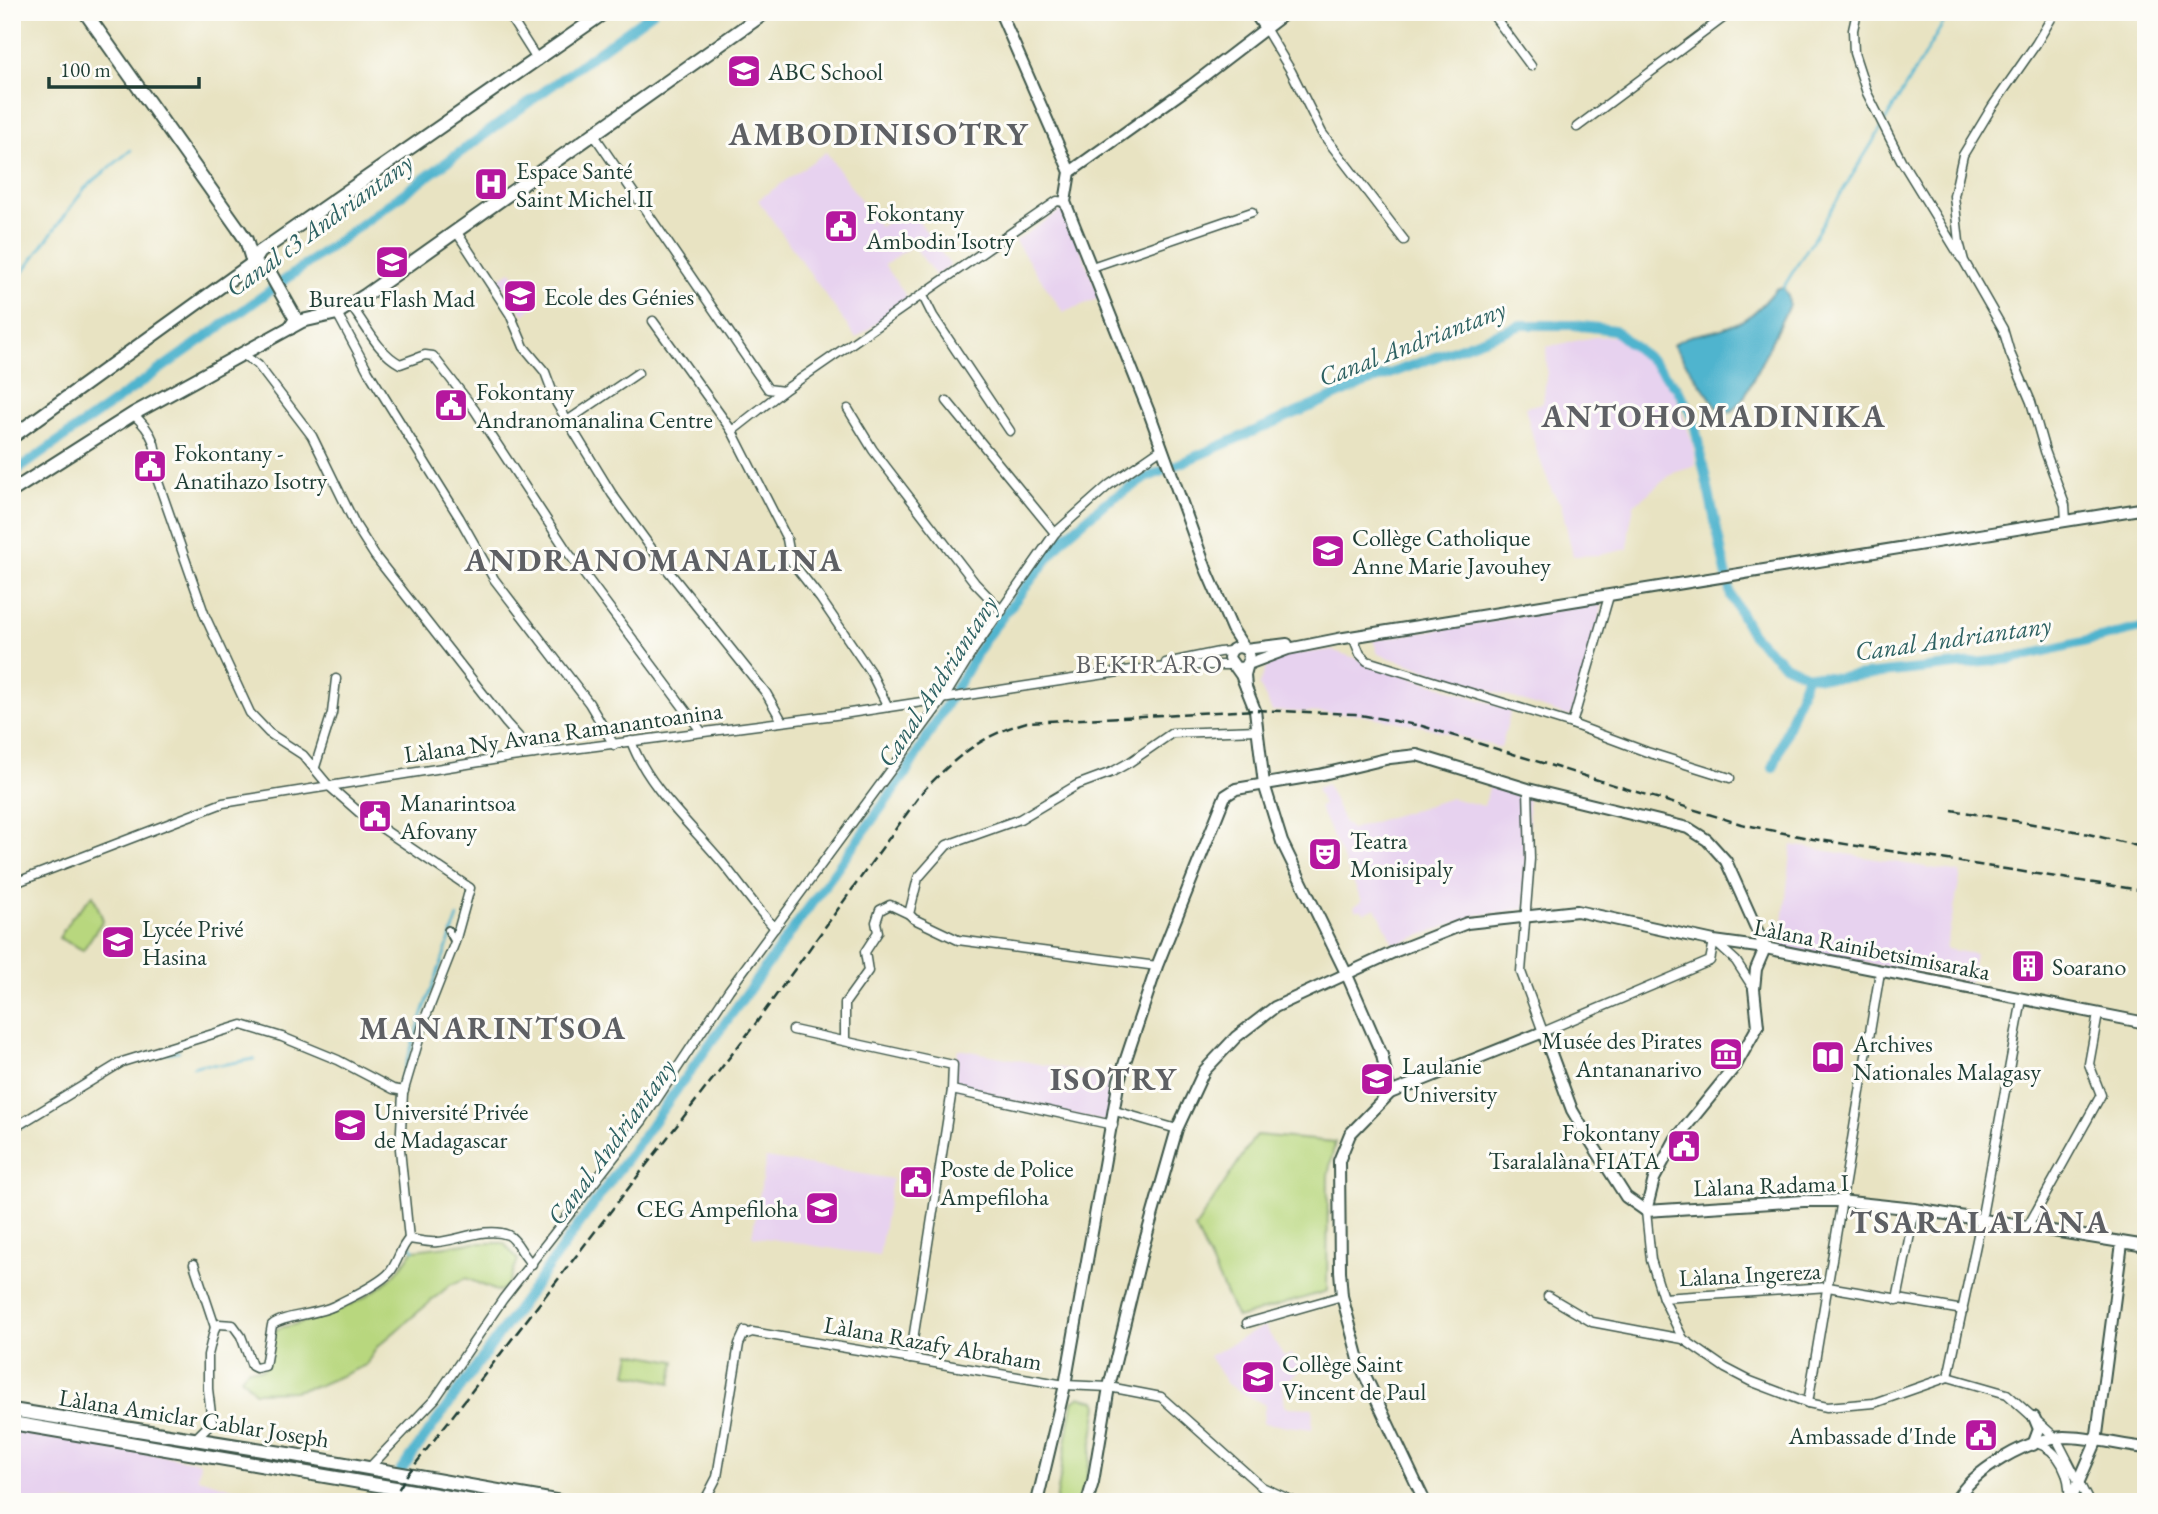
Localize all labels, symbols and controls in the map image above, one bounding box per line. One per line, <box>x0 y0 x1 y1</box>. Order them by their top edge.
scale bar <box>49 46 200 90</box>
school or university icon: ABC School <box>725 52 763 90</box>
text: 100 m <box>60 56 111 83</box>
place label: ABC School <box>767 56 883 87</box>
district label: AMBODINISOTRY <box>728 113 1029 155</box>
water label: Canal c3 Andriantany <box>218 145 420 305</box>
place label: Espace Santé Saint Michel II <box>516 155 654 214</box>
hospital icon: Espace Santé Saint Michel II <box>472 165 510 203</box>
place label: Fokontany Ambodin'Isotry <box>865 197 1015 256</box>
public building icon: Fokontany Ambodin'Isotry <box>822 207 860 245</box>
school or university icon: Bureau Flash Mad <box>373 243 411 281</box>
school or university icon: Ecole des Génies <box>501 277 539 315</box>
place label: Ecole des Génies <box>544 281 694 312</box>
place label: Bureau Flash Mad <box>309 283 476 314</box>
water label: Canal Andriantany <box>1314 291 1511 394</box>
place label: Fokontany Andranomanalina Centre <box>475 376 713 435</box>
public building icon: Fokontany Andranomanalina Centre <box>432 386 470 424</box>
district label: ANTOHOMADINIKA <box>1540 395 1887 437</box>
place label: Fokontany - Anatihazo Isotry <box>173 437 328 496</box>
public building icon: Fokontany - Anatihazo Isotry <box>131 447 169 485</box>
place label: Collège Catholique Anne Marie Javouhey <box>1351 522 1551 581</box>
school or university icon: Collège Catholique Anne Marie Javouhey <box>1309 532 1347 570</box>
district label: ANDRANOMANALINA <box>463 539 844 581</box>
water label: Canal Andriantany <box>869 588 1005 773</box>
water label: Canal Andriantany <box>1853 607 2054 669</box>
district label: BEKIRARO <box>1076 647 1224 681</box>
street label: Làlana Ny Avana Ramanantoanina <box>402 694 725 770</box>
place label: Manarintsoa Afovany <box>399 787 516 846</box>
public building icon: Manarintsoa Afovany <box>356 797 394 835</box>
place label: Teatra Monisipaly <box>1350 825 1454 884</box>
theatre icon: Teatra Monisipaly <box>1306 835 1344 873</box>
street label: Làlana Rainibetsimisaraka <box>1751 911 1993 987</box>
place label: Lycée Privé Hasina <box>142 913 244 972</box>
school or university icon: Lycée Privé Hasina <box>99 923 137 961</box>
building icon: Soarano <box>2009 947 2047 985</box>
place label: Soarano <box>2052 951 2126 982</box>
district label: MANARINTSOA <box>359 1007 627 1049</box>
place label: Musée des Pirates Antananarivo <box>1541 1025 1702 1084</box>
place label: Archives Nationales Malagasy <box>1852 1028 2041 1087</box>
museum icon: Musée des Pirates Antananarivo <box>1707 1035 1745 1073</box>
library icon: Archives Nationales Malagasy <box>1809 1038 1847 1076</box>
place label: Laulanie University <box>1402 1050 1498 1109</box>
water label: Canal Andriantany <box>539 1052 683 1232</box>
district label: ISOTRY <box>1050 1058 1178 1100</box>
school or university icon: Laulanie University <box>1358 1060 1396 1098</box>
place label: Université Privée de Madagascar <box>374 1096 528 1155</box>
school or university icon: Université Privée de Madagascar <box>331 1106 369 1144</box>
place label: Fokontany Tsaralalàna FIATA <box>1488 1117 1660 1176</box>
public building icon: Fokontany Tsaralalàna FIATA <box>1665 1127 1703 1165</box>
place label: Poste de Police Ampefiloha <box>939 1153 1074 1212</box>
public building icon: Poste de Police Ampefiloha <box>897 1163 935 1201</box>
street label: Làlana Radama I <box>1693 1167 1849 1203</box>
school or university icon: CEG Ampefiloha <box>803 1189 841 1227</box>
place label: CEG Ampefiloha <box>636 1193 798 1224</box>
district label: TSARALALÀNA <box>1849 1201 2111 1243</box>
street label: Làlana Ingereza <box>1678 1255 1822 1293</box>
street label: Làlana Razafy Abraham <box>822 1309 1045 1378</box>
place label: Collège Saint Vincent de Paul <box>1282 1348 1426 1407</box>
school or university icon: Collège Saint Vincent de Paul <box>1239 1358 1277 1396</box>
street label: Làlana Amiclar Cablar Joseph <box>57 1381 331 1455</box>
public building icon: Ambassade d'Inde <box>1962 1416 2000 1454</box>
place label: Ambassade d'Inde <box>1788 1420 1956 1451</box>

